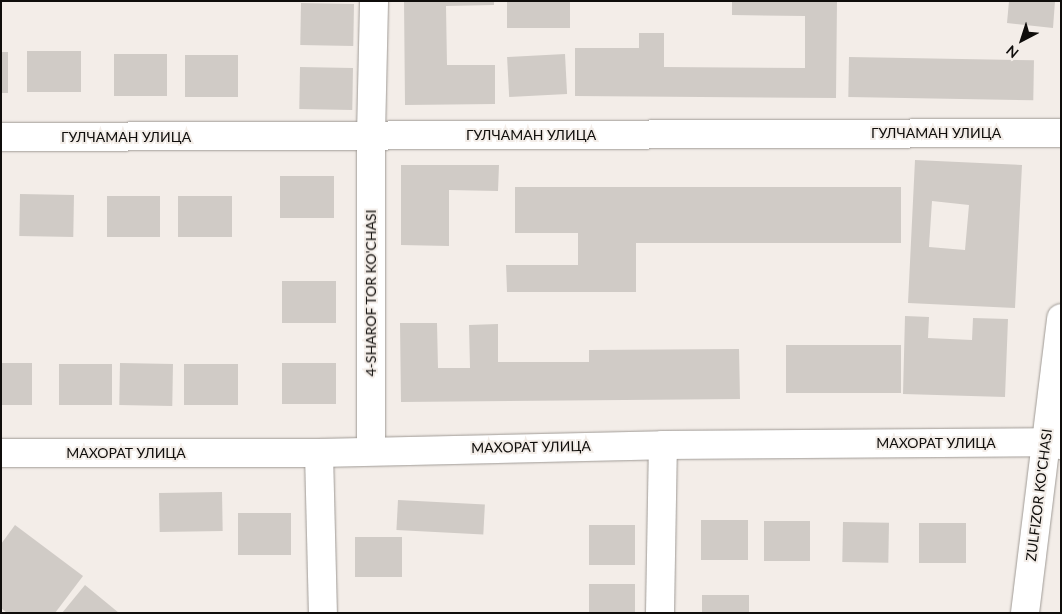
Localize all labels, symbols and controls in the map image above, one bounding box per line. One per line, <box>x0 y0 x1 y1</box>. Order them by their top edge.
north arrow <box>997 15 1047 65</box>
text: N <box>1002 42 1022 62</box>
street label: ГУЛЧАМАН УЛИЦА <box>871 125 1001 141</box>
street label: ГУЛЧАМАН УЛИЦА <box>466 127 596 143</box>
street label: ГУЛЧАМАН УЛИЦА <box>61 129 191 145</box>
street label: 4-SHAROF TOR KO'CHASI <box>363 209 379 377</box>
street label: ZULFIZOR KO'CHASI <box>1023 428 1055 562</box>
street label: МАХОРАТ УЛИЦА <box>876 435 996 451</box>
street label: МАХОРАТ УЛИЦА <box>471 438 591 456</box>
street label: МАХОРАТ УЛИЦА <box>66 445 186 461</box>

